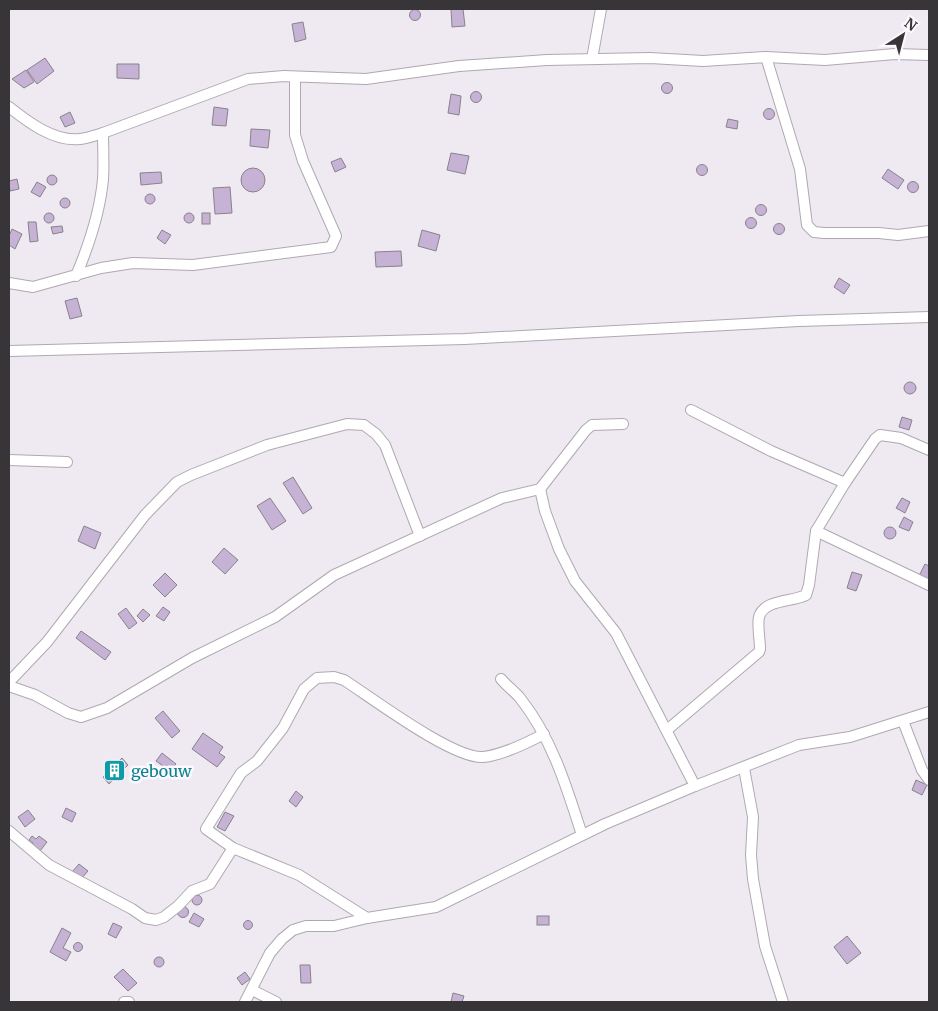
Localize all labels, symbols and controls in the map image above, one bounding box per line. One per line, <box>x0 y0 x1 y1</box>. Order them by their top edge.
north arrow <box>878 10 928 60</box>
text: N <box>901 14 920 35</box>
building icon: gebouw <box>103 759 127 783</box>
place label: gebouw <box>131 761 192 781</box>

